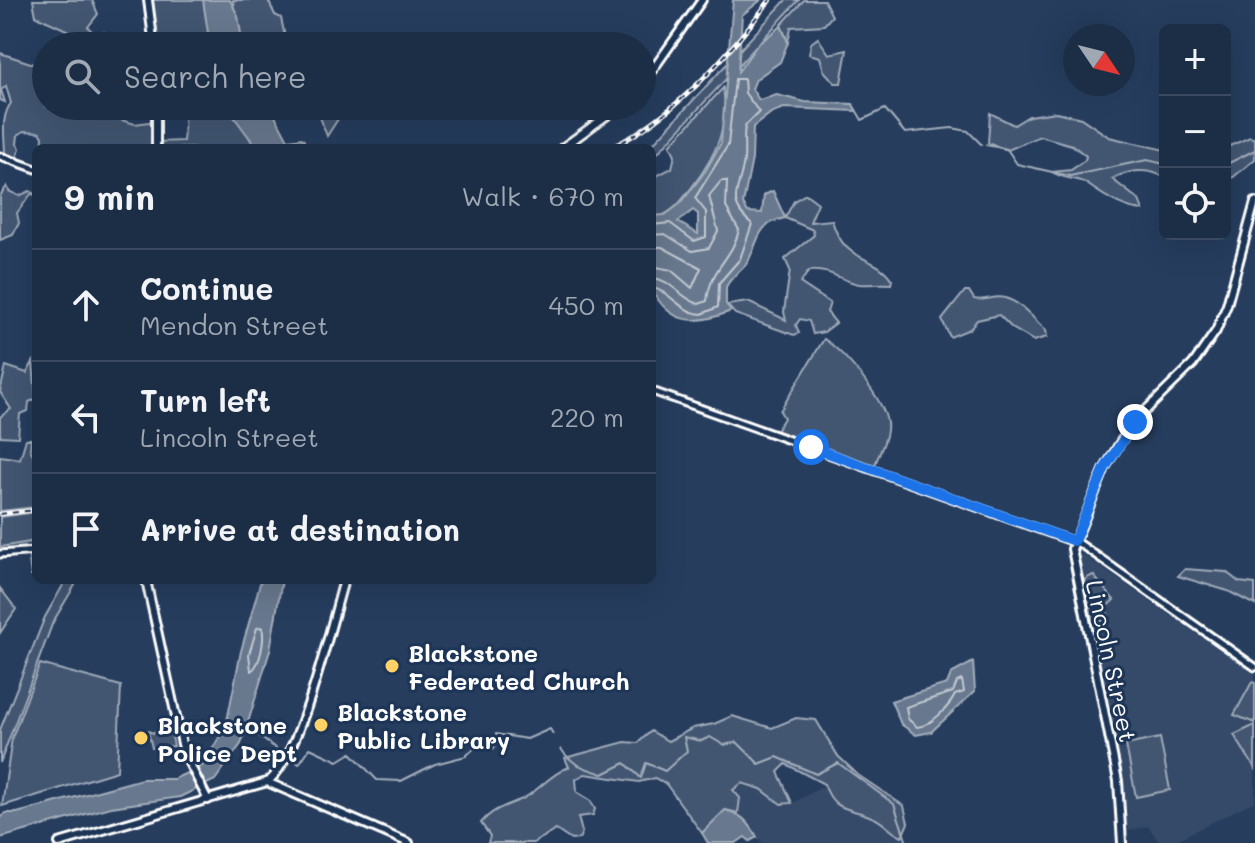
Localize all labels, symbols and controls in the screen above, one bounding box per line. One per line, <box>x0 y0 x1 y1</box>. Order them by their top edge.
north arrow <box>1063 24 1135 96</box>
map controls <box>1159 24 1231 240</box>
button: + <box>1159 24 1231 96</box>
search box <box>32 32 656 120</box>
icon: search <box>60 54 104 98</box>
text: Search here <box>124 56 307 96</box>
button: − <box>1159 96 1231 168</box>
button: locate <box>1159 168 1231 240</box>
text: 9 min <box>64 174 155 219</box>
text: Walk · 670 m <box>461 179 624 213</box>
text: Continue <box>140 268 273 308</box>
icon: ahead <box>64 283 108 327</box>
text: 450 m <box>548 288 624 322</box>
text: Mendon Street <box>140 308 329 342</box>
text: Turn left <box>140 380 271 420</box>
icon: left <box>64 395 108 439</box>
text: 220 m <box>550 400 624 434</box>
route end <box>1117 404 1153 440</box>
text: Lincoln Street <box>140 420 319 454</box>
route start <box>793 429 829 465</box>
icon: arrive <box>64 507 108 551</box>
text: Arrive at destination <box>140 509 460 549</box>
street label: Lincoln Street <box>1080 577 1144 745</box>
place label: Blackstone Federated Church <box>408 637 630 696</box>
marker: Blackstone Federated Church <box>383 657 401 675</box>
place label: Blackstone Public Library <box>337 696 510 755</box>
place label: Blackstone Police Dept <box>157 709 297 768</box>
marker: Blackstone Public Library <box>312 716 330 734</box>
marker: Blackstone Police Dept <box>132 729 150 747</box>

